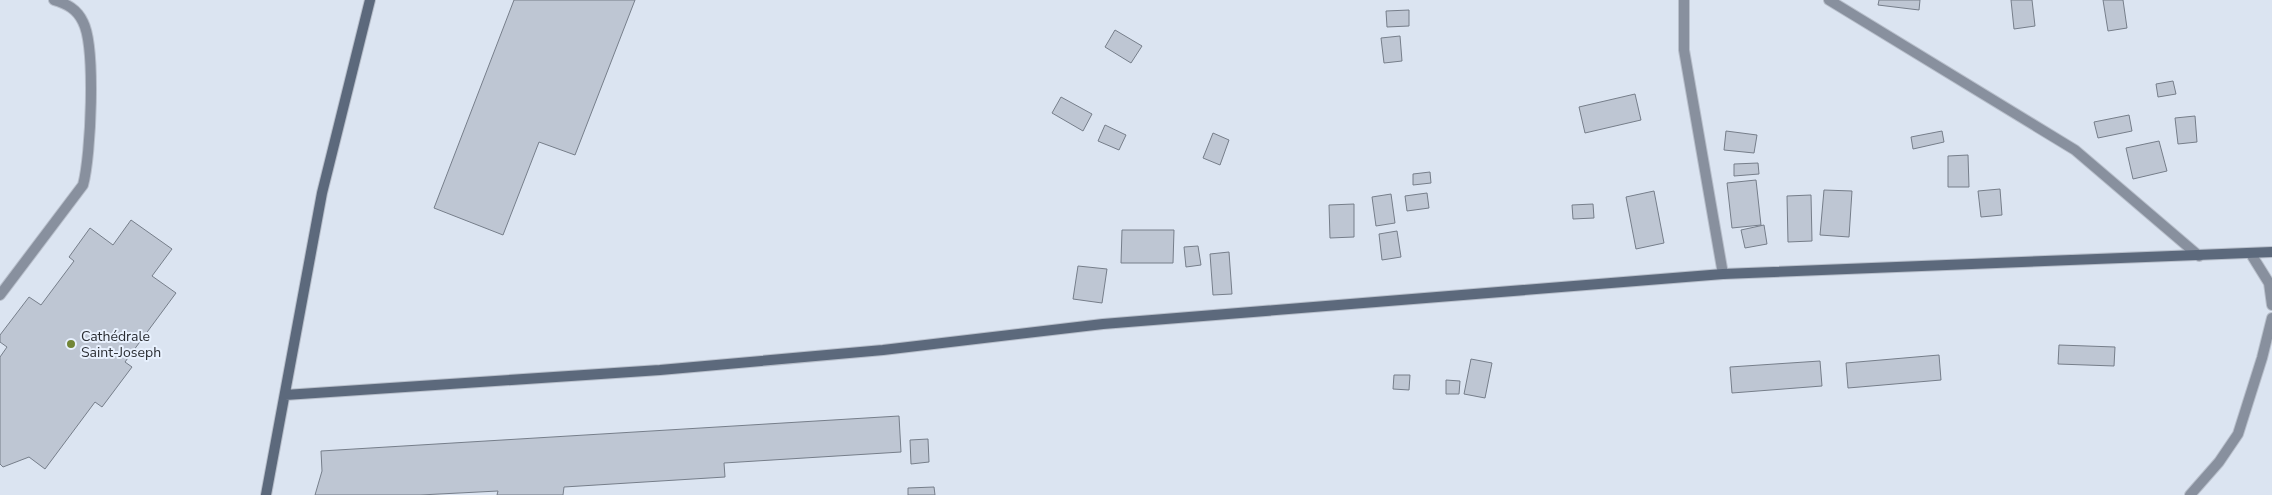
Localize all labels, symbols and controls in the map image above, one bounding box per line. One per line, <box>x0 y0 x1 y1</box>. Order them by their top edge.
place label: Cathédrale Saint-Joseph <box>81 327 161 362</box>
marker: Cathédrale Saint-Joseph <box>65 338 77 350</box>

